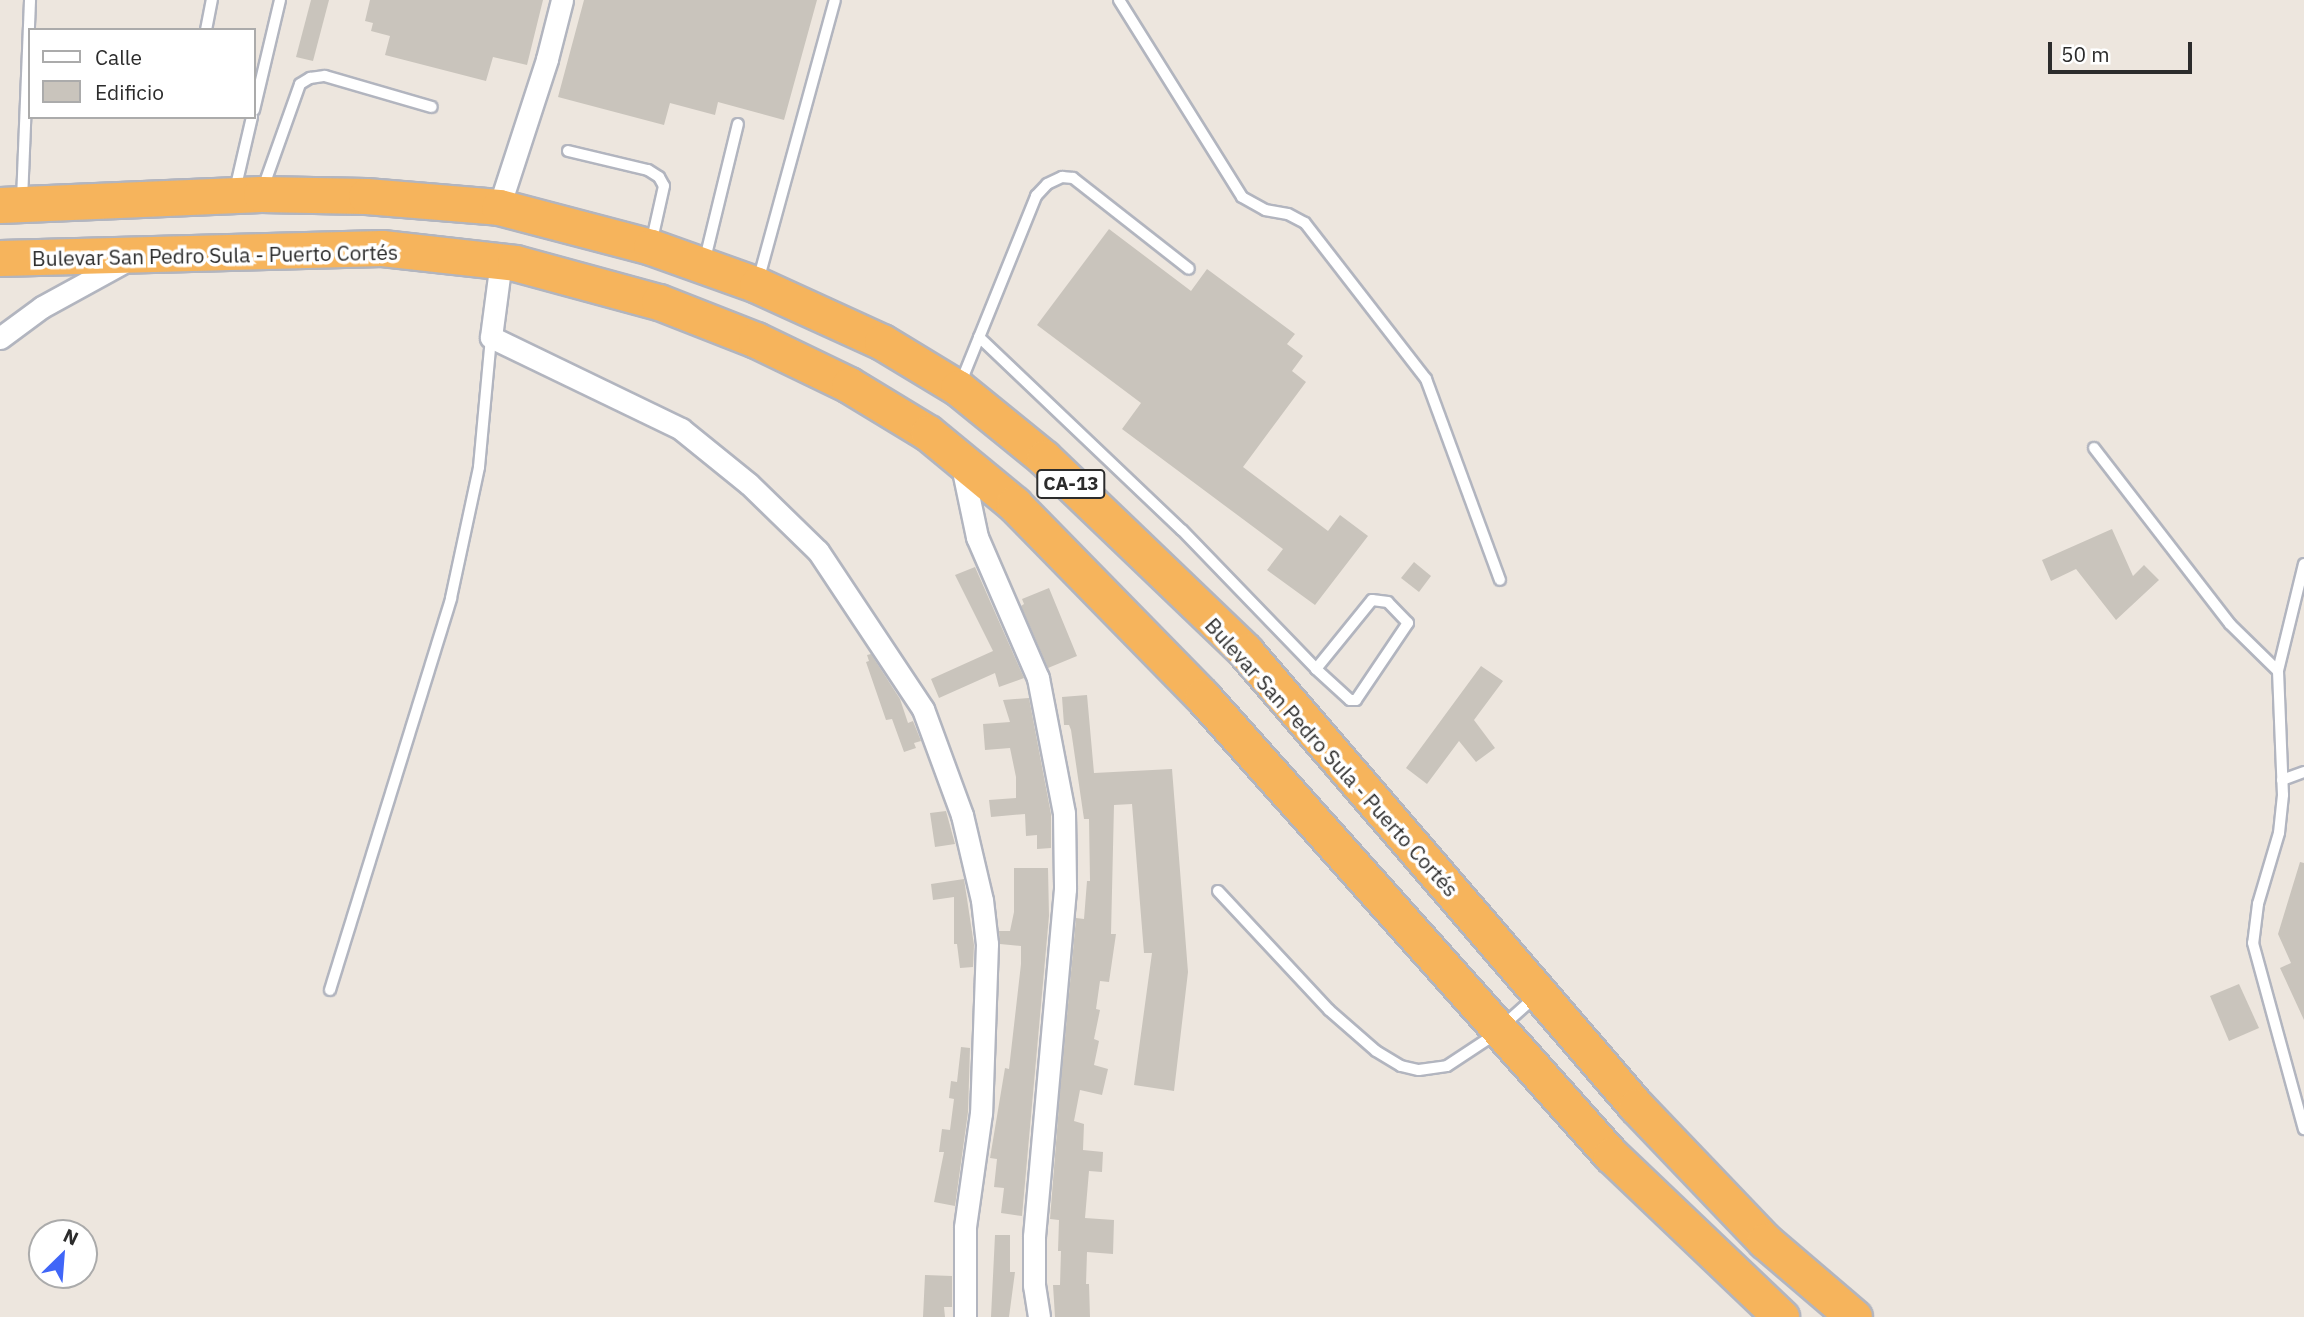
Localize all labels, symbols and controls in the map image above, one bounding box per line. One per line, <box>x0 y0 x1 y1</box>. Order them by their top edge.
legend <box>28 28 256 119</box>
scale bar <box>2052 28 2196 72</box>
text: 50 m <box>2061 40 2110 68</box>
text: Calle <box>95 43 142 71</box>
text: Edificio <box>95 78 164 106</box>
street label: Bulevar San Pedro Sula - Puerto Cortés <box>32 239 398 271</box>
road number: CA-13 <box>1036 468 1106 499</box>
street label: Bulevar San Pedro Sula - Puerto Cortés <box>1200 612 1464 902</box>
north arrow <box>28 1219 98 1289</box>
text: N <box>60 1223 82 1251</box>

